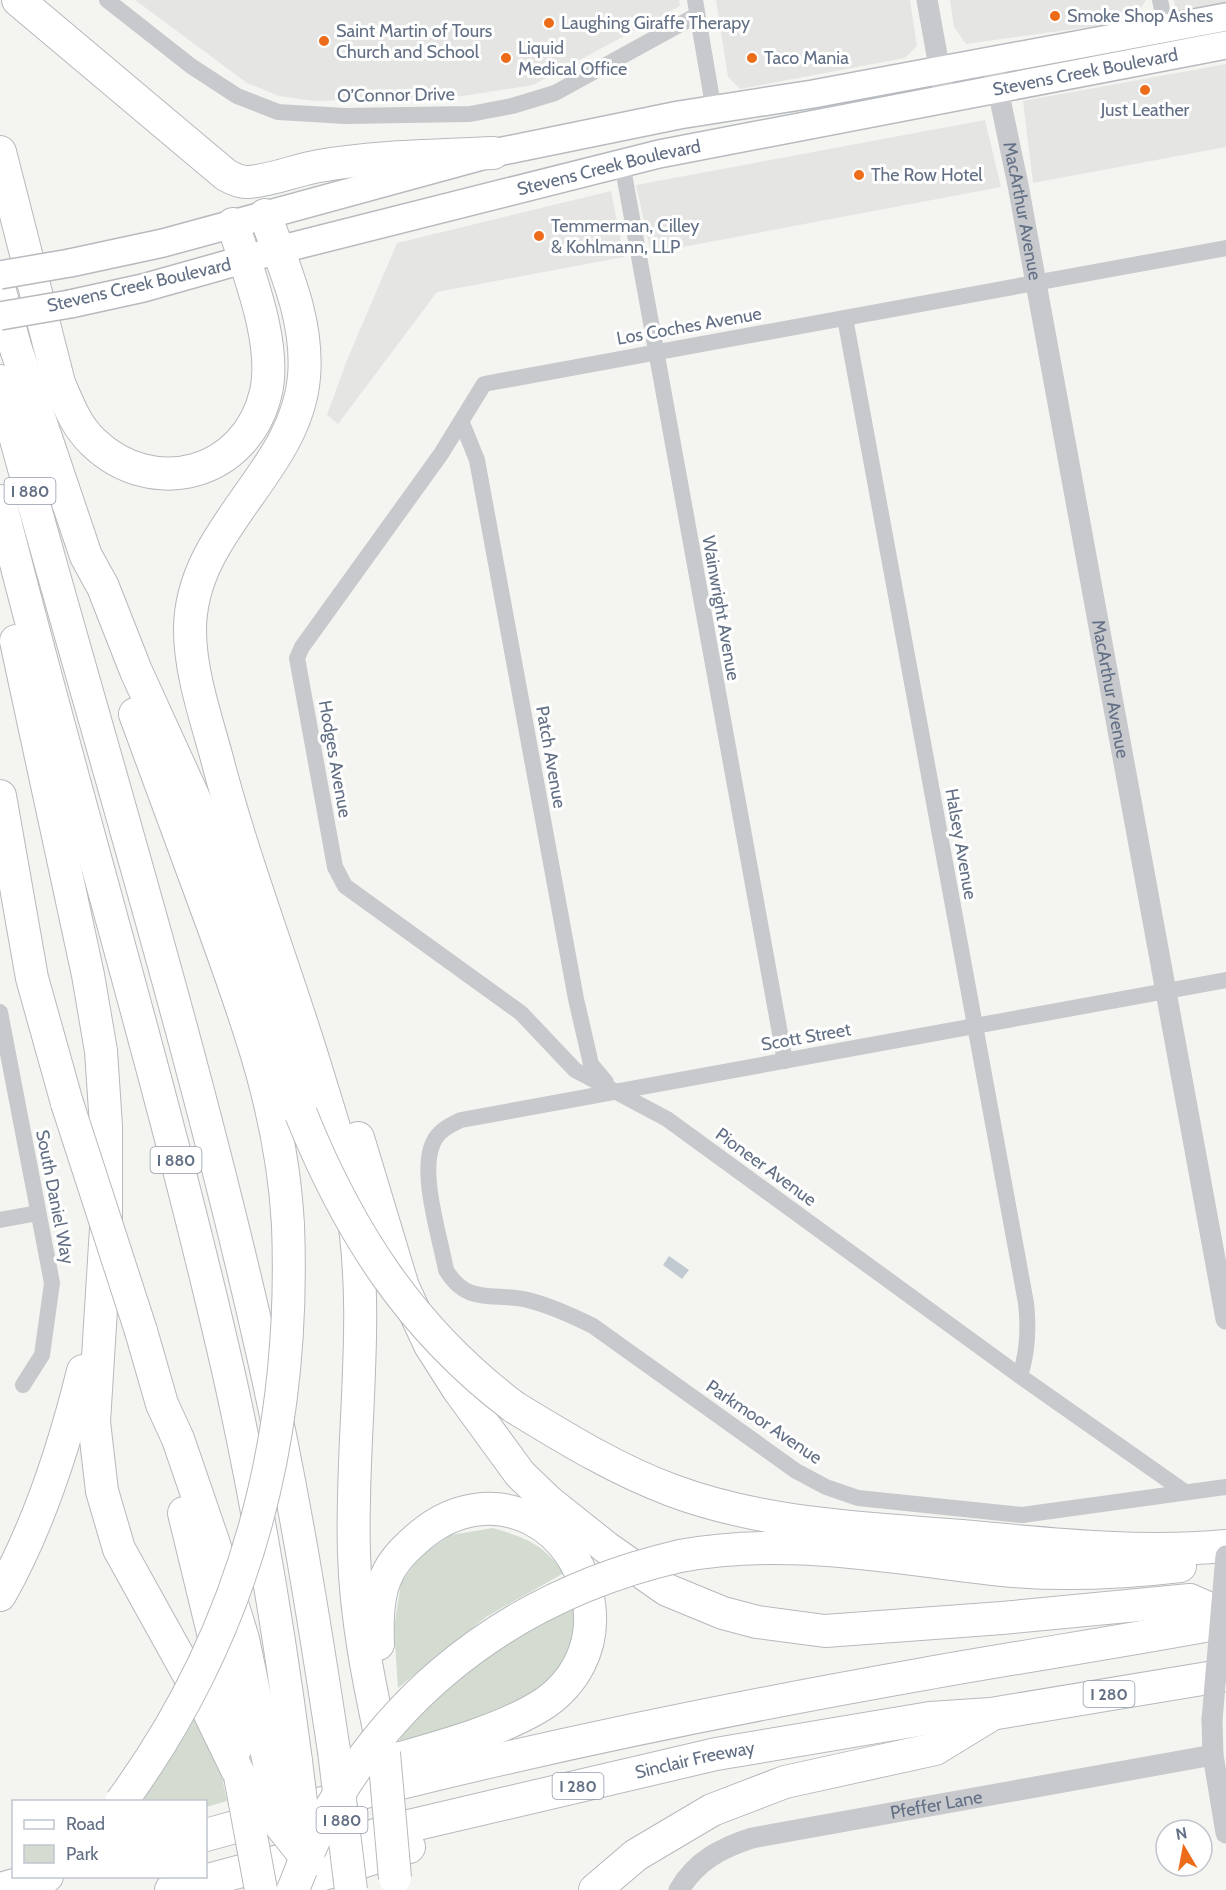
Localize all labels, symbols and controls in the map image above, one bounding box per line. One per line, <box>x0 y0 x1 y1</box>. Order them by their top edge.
place label: Smoke Shop Ashes <box>1067 5 1213 27</box>
marker: Smoke Shop Ashes <box>1048 9 1062 23</box>
place label: Laughing Giraffe Therapy <box>561 12 750 34</box>
marker: Laughing Giraffe Therapy <box>542 16 556 30</box>
place label: Saint Martin of Tours Church and School <box>336 20 492 63</box>
marker: Saint Martin of Tours Church and School <box>317 34 331 48</box>
place label: Liquid Medical Office <box>518 37 627 80</box>
street label: Stevens Creek Boulevard <box>991 43 1180 101</box>
place label: Taco Mania <box>764 47 849 69</box>
marker: Liquid Medical Office <box>499 51 513 65</box>
marker: Taco Mania <box>745 51 759 65</box>
street label: O’Connor Drive <box>337 83 455 107</box>
marker: Just Leather <box>1138 83 1152 97</box>
place label: Just Leather <box>1100 99 1190 121</box>
street label: Stevens Creek Boulevard <box>515 135 703 200</box>
street label: MacArthur Avenue <box>998 140 1046 282</box>
place label: The Row Hotel <box>871 164 983 186</box>
marker: The Row Hotel <box>852 168 866 182</box>
place label: Temmerman, Cilley & Kohlmann, LLP <box>551 215 699 258</box>
marker: Temmerman, Cilley & Kohlmann, LLP <box>532 229 546 243</box>
street label: Stevens Creek Boulevard <box>45 253 233 317</box>
street label: Los Coches Avenue <box>615 302 763 350</box>
road number: I 880 <box>4 478 56 504</box>
street label: Wainwright Avenue <box>697 534 745 682</box>
street label: MacArthur Avenue <box>1087 618 1134 760</box>
street label: Hodges Avenue <box>314 698 356 820</box>
street label: Patch Avenue <box>531 704 571 810</box>
street label: Halsey Avenue <box>940 787 982 901</box>
street label: Scott Street <box>759 1018 853 1056</box>
street label: Pioneer Avenue <box>711 1123 821 1211</box>
street label: South Daniel Way <box>31 1128 79 1266</box>
road number: I 880 <box>150 1147 201 1173</box>
street label: Parkmoor Avenue <box>702 1375 826 1469</box>
road number: I 280 <box>1084 1681 1134 1707</box>
street label: Sinclair Freeway <box>633 1737 756 1784</box>
road number: I 280 <box>552 1773 604 1799</box>
street label: Pfeffer Lane <box>888 1786 984 1824</box>
legend <box>12 1800 207 1878</box>
road number: I 880 <box>316 1807 368 1833</box>
text: Road <box>66 1813 105 1835</box>
north arrow <box>1154 1818 1214 1878</box>
text: N <box>1174 1823 1189 1844</box>
text: Park <box>66 1843 99 1865</box>

